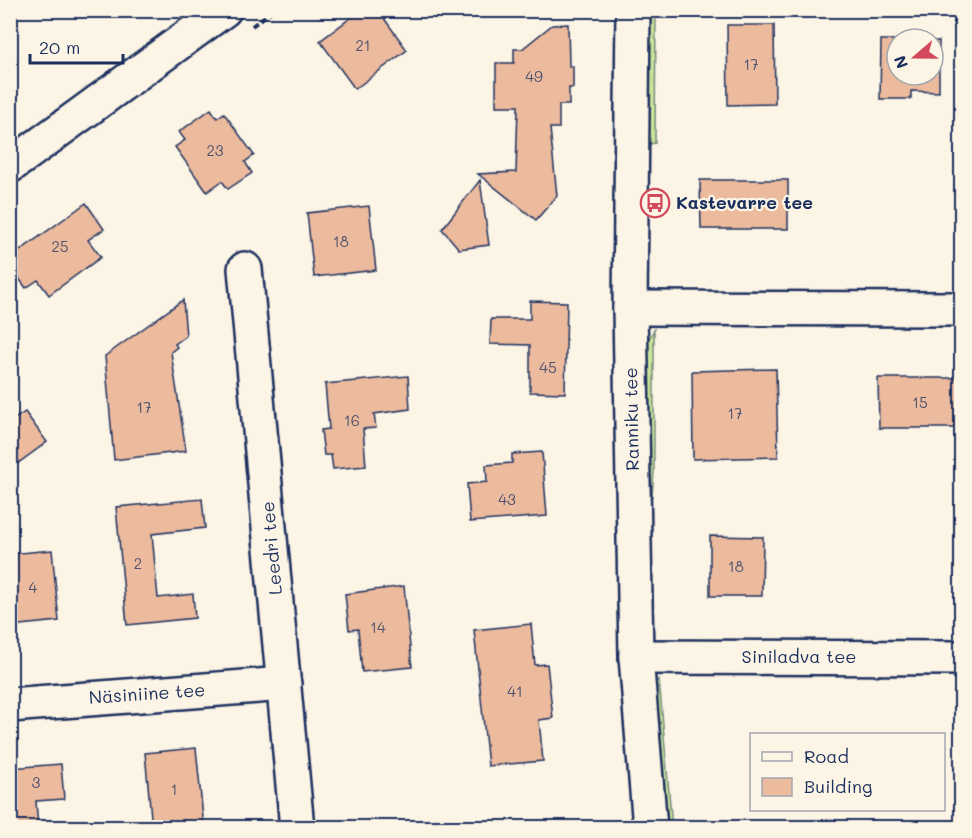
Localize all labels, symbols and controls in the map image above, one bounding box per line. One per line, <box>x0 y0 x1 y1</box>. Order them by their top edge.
scale bar <box>30 27 123 65</box>
north arrow <box>885 27 945 87</box>
text: 20 m <box>39 35 80 59</box>
house number: 21 <box>355 35 371 55</box>
text: N <box>888 53 912 72</box>
house number: 17 <box>743 54 759 74</box>
house number: 49 <box>525 66 543 86</box>
house number: 23 <box>206 140 224 160</box>
bus stop icon: Kastevarre tee <box>639 187 671 219</box>
place label: Kastevarre tee <box>676 190 813 214</box>
house number: 18 <box>333 231 349 251</box>
house number: 25 <box>51 236 69 256</box>
house number: 45 <box>539 357 557 377</box>
street label: Ranniku tee <box>618 367 644 471</box>
house number: 15 <box>912 392 928 412</box>
house number: 17 <box>136 397 152 417</box>
house number: 17 <box>727 403 743 423</box>
house number: 16 <box>344 410 360 430</box>
house number: 43 <box>498 489 516 509</box>
street label: Leedri tee <box>255 500 287 596</box>
house number: 2 <box>134 553 142 573</box>
house number: 18 <box>728 556 744 576</box>
house number: 4 <box>29 577 38 597</box>
house number: 14 <box>370 617 386 637</box>
street label: Siniladva tee <box>742 644 856 668</box>
street label: Näsiniine tee <box>88 677 206 709</box>
house number: 41 <box>507 681 523 701</box>
legend <box>750 733 945 811</box>
text: Road <box>804 744 849 768</box>
house number: 3 <box>32 772 41 792</box>
text: Building <box>804 774 872 798</box>
house number: 1 <box>171 779 177 799</box>

